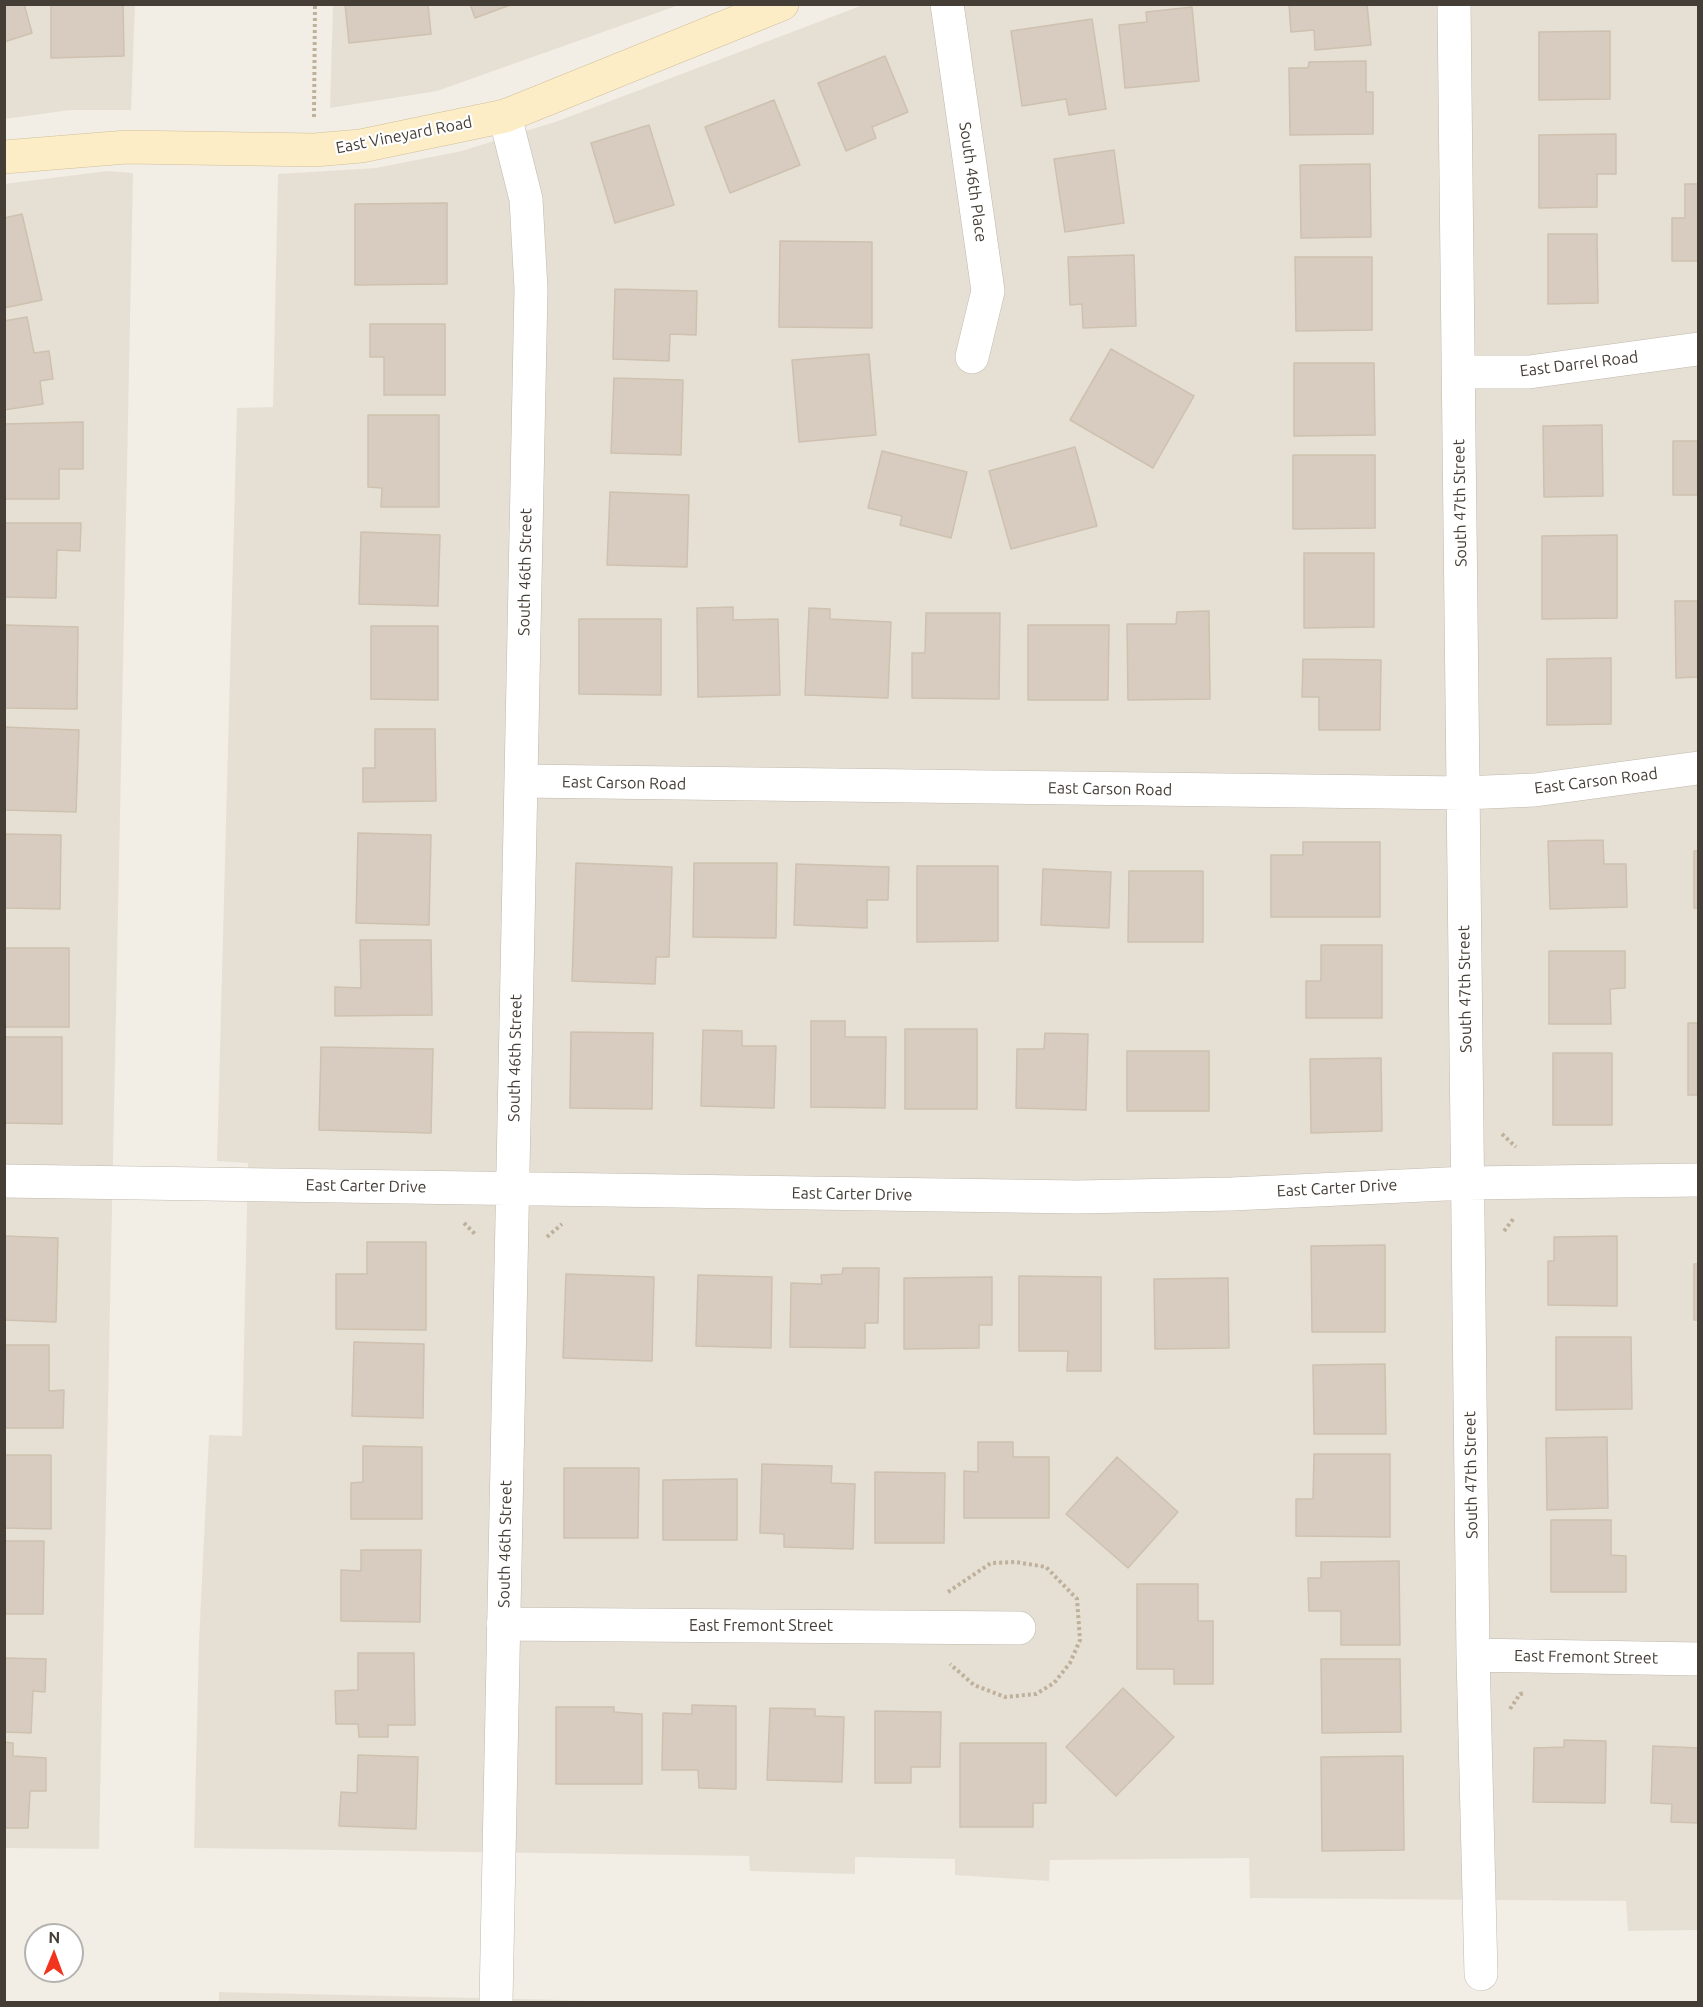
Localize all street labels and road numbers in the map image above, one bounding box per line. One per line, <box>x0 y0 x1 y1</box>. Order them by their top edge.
street label: East Vineyard Road <box>334 112 474 158</box>
street label: South 46th Place <box>955 121 991 243</box>
street label: East Darrel Road <box>1519 347 1639 381</box>
street label: South 47th Street <box>1449 439 1471 567</box>
street label: South 46th Street <box>514 508 536 636</box>
street label: East Carson Road <box>1533 764 1659 798</box>
street label: East Carson Road <box>562 772 686 794</box>
street label: East Carson Road <box>1048 778 1172 800</box>
street label: South 47th Street <box>1454 925 1476 1053</box>
street label: South 46th Street <box>504 994 526 1122</box>
street label: East Carter Drive <box>305 1175 427 1197</box>
street label: East Carter Drive <box>1276 1175 1398 1201</box>
street label: East Carter Drive <box>791 1183 913 1205</box>
street label: South 47th Street <box>1460 1411 1482 1539</box>
street label: South 46th Street <box>494 1480 516 1608</box>
street label: East Fremont Street <box>689 1616 833 1636</box>
street label: East Fremont Street <box>1514 1646 1658 1668</box>

